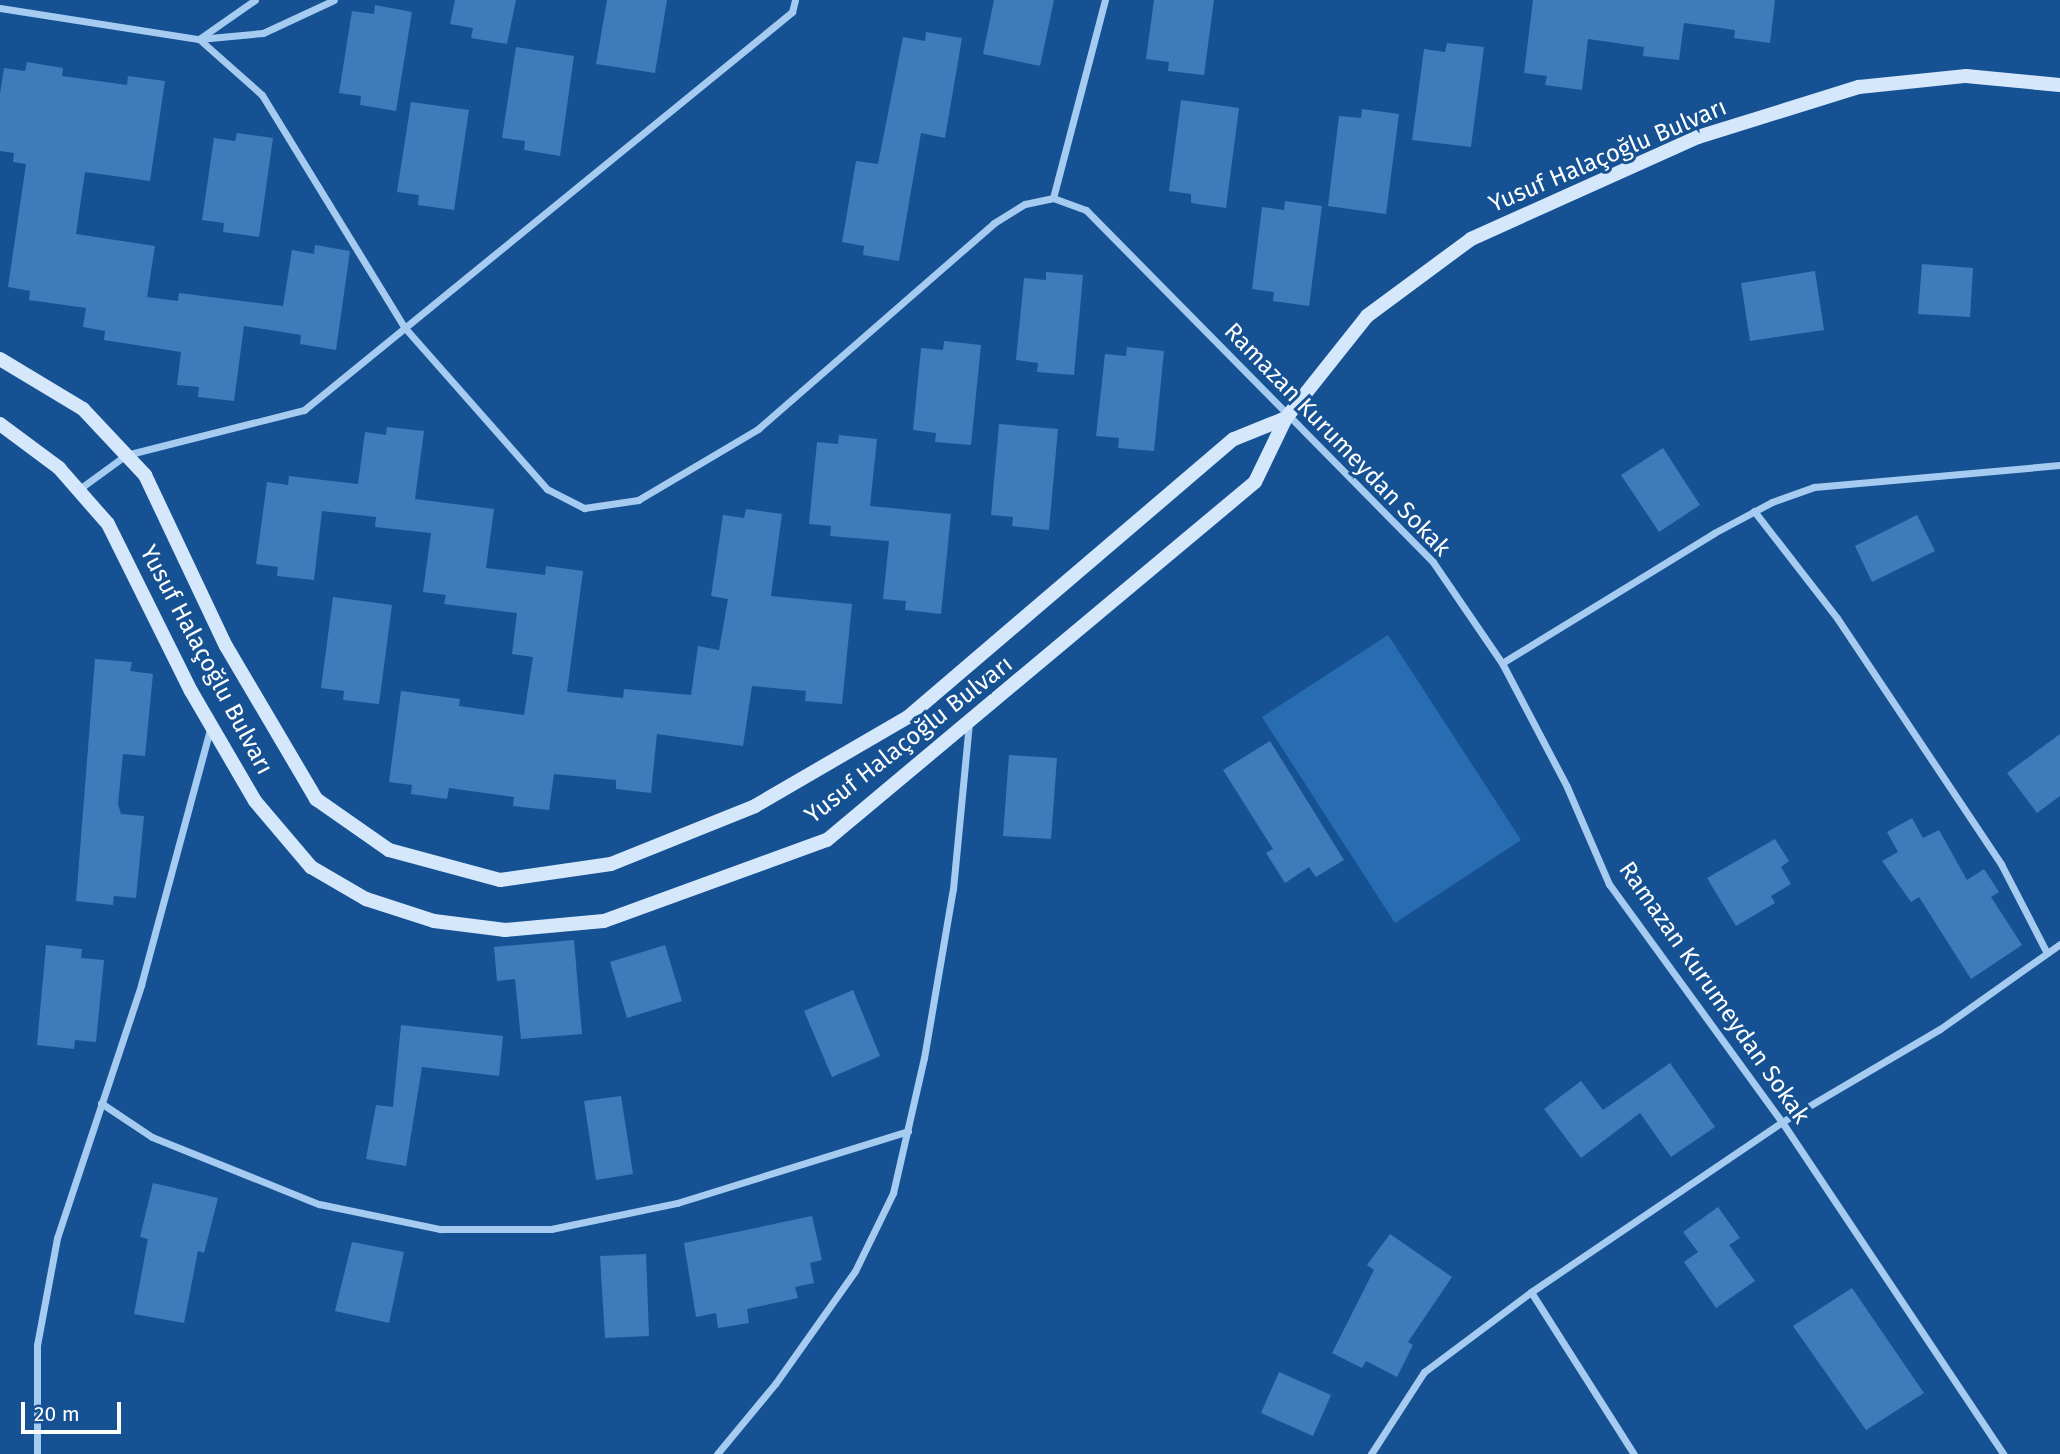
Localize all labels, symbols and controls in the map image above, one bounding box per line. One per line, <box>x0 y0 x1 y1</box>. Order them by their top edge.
street label: Yusuf Halaçoğlu Bulvarı <box>1485 93 1731 219</box>
street label: Ramazan Kurumeydan Sokak <box>1218 317 1456 563</box>
street label: Yusuf Halaçoğlu Bulvarı <box>133 540 279 780</box>
street label: Yusuf Halaçoğlu Bulvarı <box>800 650 1018 830</box>
street label: Ramazan Kurumeydan Sokak <box>1612 856 1816 1130</box>
scale bar <box>24 1388 124 1432</box>
text: 20 m <box>34 1401 80 1427</box>

